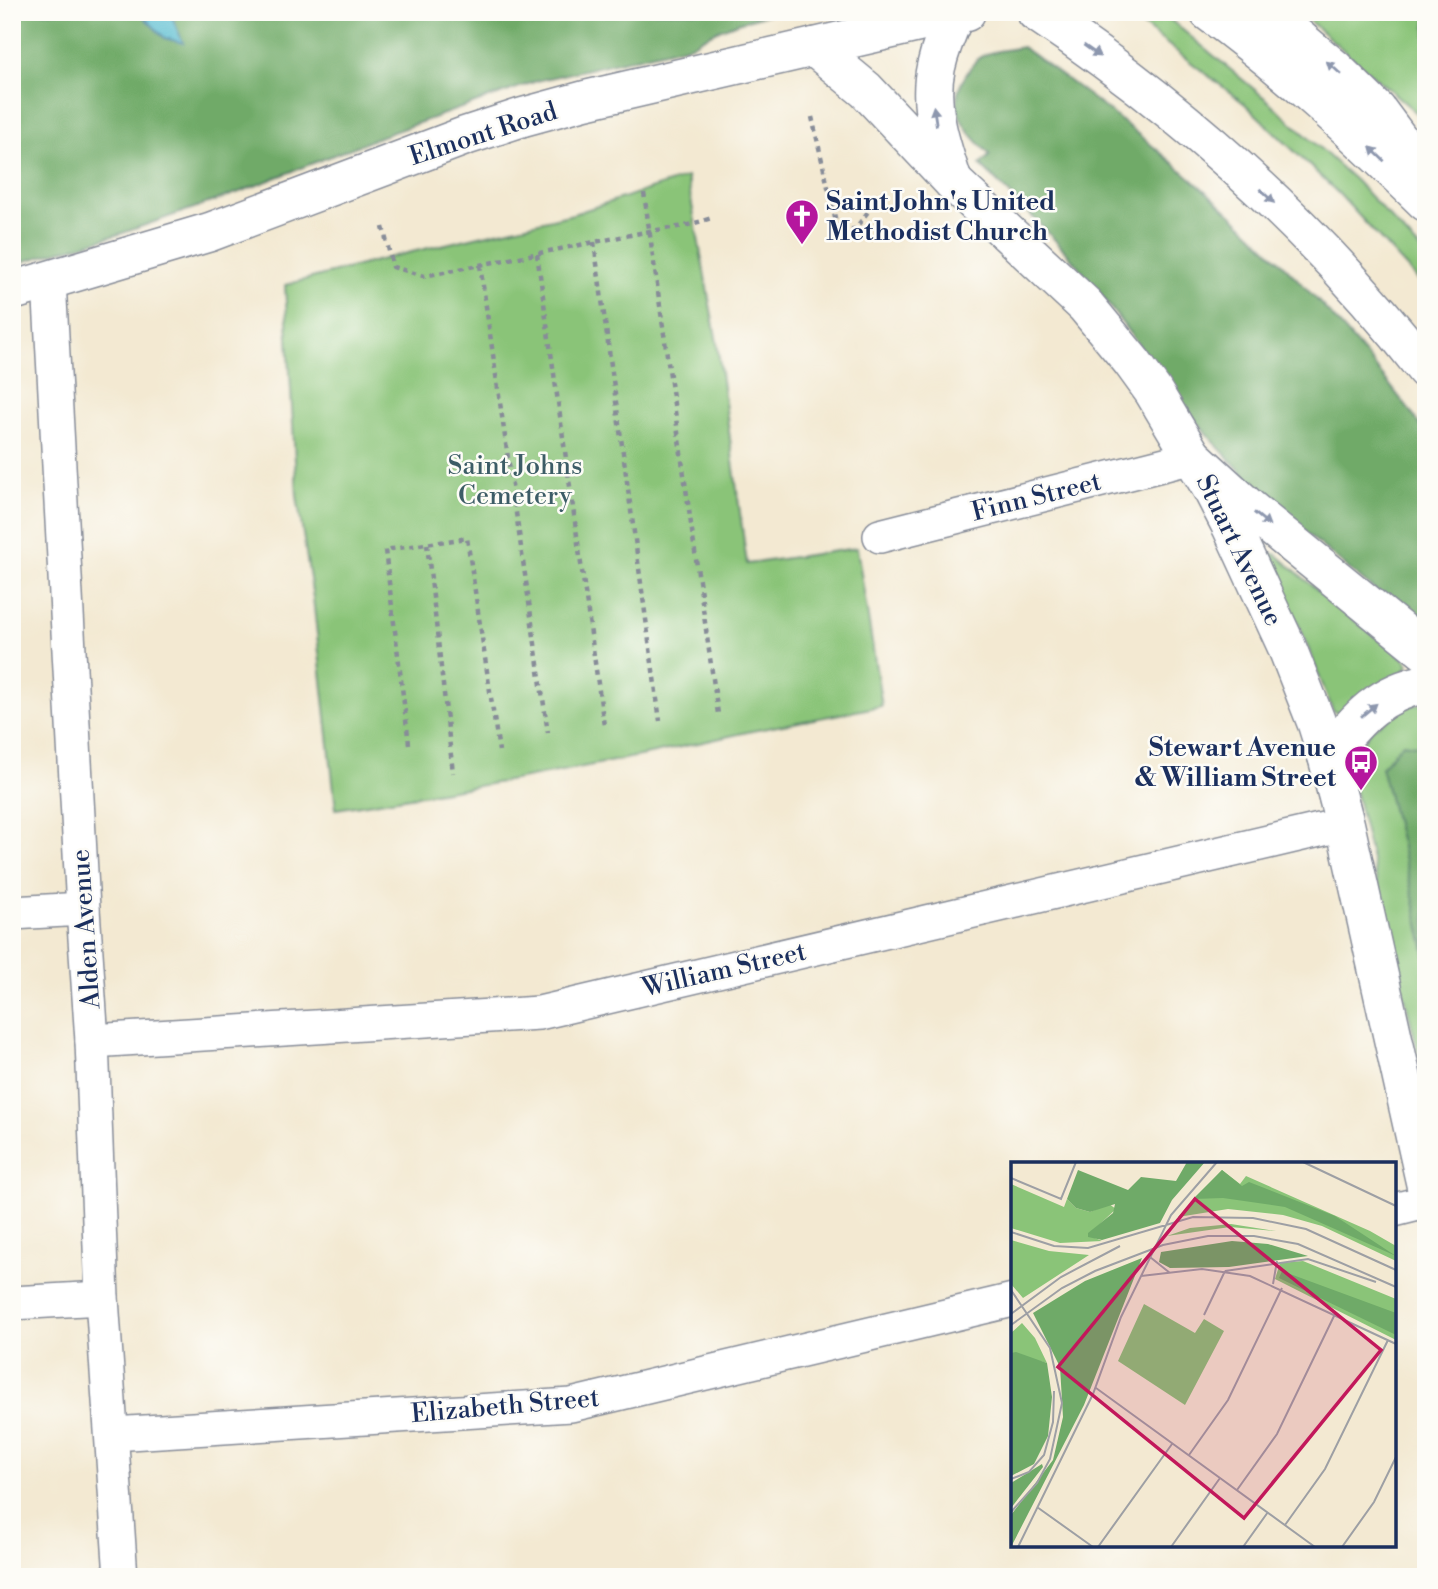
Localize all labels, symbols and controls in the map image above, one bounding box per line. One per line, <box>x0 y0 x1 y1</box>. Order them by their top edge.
one-way arrow <box>1083 44 1101 58</box>
one-way arrow <box>1326 61 1343 77</box>
street label: Elmont Road <box>405 95 561 173</box>
one-way arrow <box>930 105 941 127</box>
one-way arrow <box>1368 146 1385 163</box>
place label: Saint John's United Methodist Church <box>826 186 1056 248</box>
one-way arrow <box>1258 188 1275 204</box>
church icon: Saint John's United Methodist Church <box>783 197 821 246</box>
park label: Saint Johns Cemetery <box>448 450 582 512</box>
street label: Finn Street <box>968 465 1104 529</box>
street label: Stuart Avenue <box>1189 470 1290 631</box>
one-way arrow <box>1252 511 1270 526</box>
one-way arrow <box>1360 702 1378 717</box>
place label: Stewart Avenue & William Street <box>1135 732 1337 794</box>
bus stop icon: Stewart Avenue & William Street <box>1342 743 1380 792</box>
street label: Alden Avenue <box>64 848 108 1011</box>
street label: William Street <box>638 936 809 1005</box>
inset map <box>1011 1162 1396 1547</box>
street label: Elizabeth Street <box>410 1382 601 1430</box>

